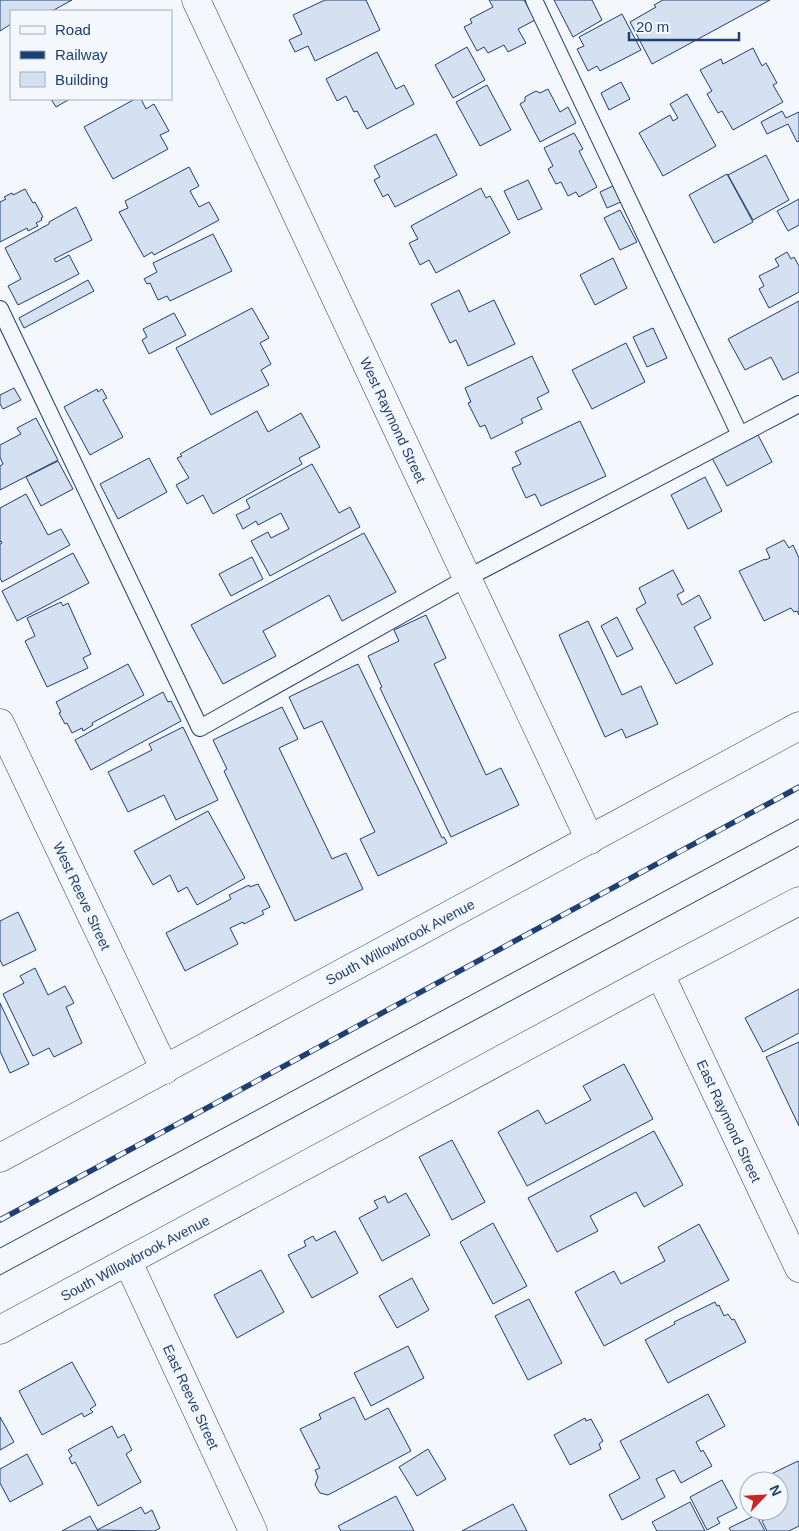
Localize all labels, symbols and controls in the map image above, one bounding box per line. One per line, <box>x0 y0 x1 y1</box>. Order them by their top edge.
legend <box>10 10 172 100</box>
scale bar <box>629 10 739 42</box>
text: 20 m <box>636 18 669 35</box>
text: Road <box>55 21 91 38</box>
text: Railway <box>55 46 108 63</box>
text: Building <box>55 71 108 88</box>
street label: West Raymond Street <box>357 355 429 485</box>
street label: West Reeve Street <box>50 839 114 953</box>
street label: South Willowbrook Avenue <box>323 896 477 988</box>
street label: East Raymond Street <box>694 1057 764 1185</box>
street label: South Willowbrook Avenue <box>58 1212 212 1304</box>
street label: East Reeve Street <box>160 1342 222 1452</box>
north arrow <box>739 1471 789 1521</box>
text: N <box>766 1483 785 1498</box>

